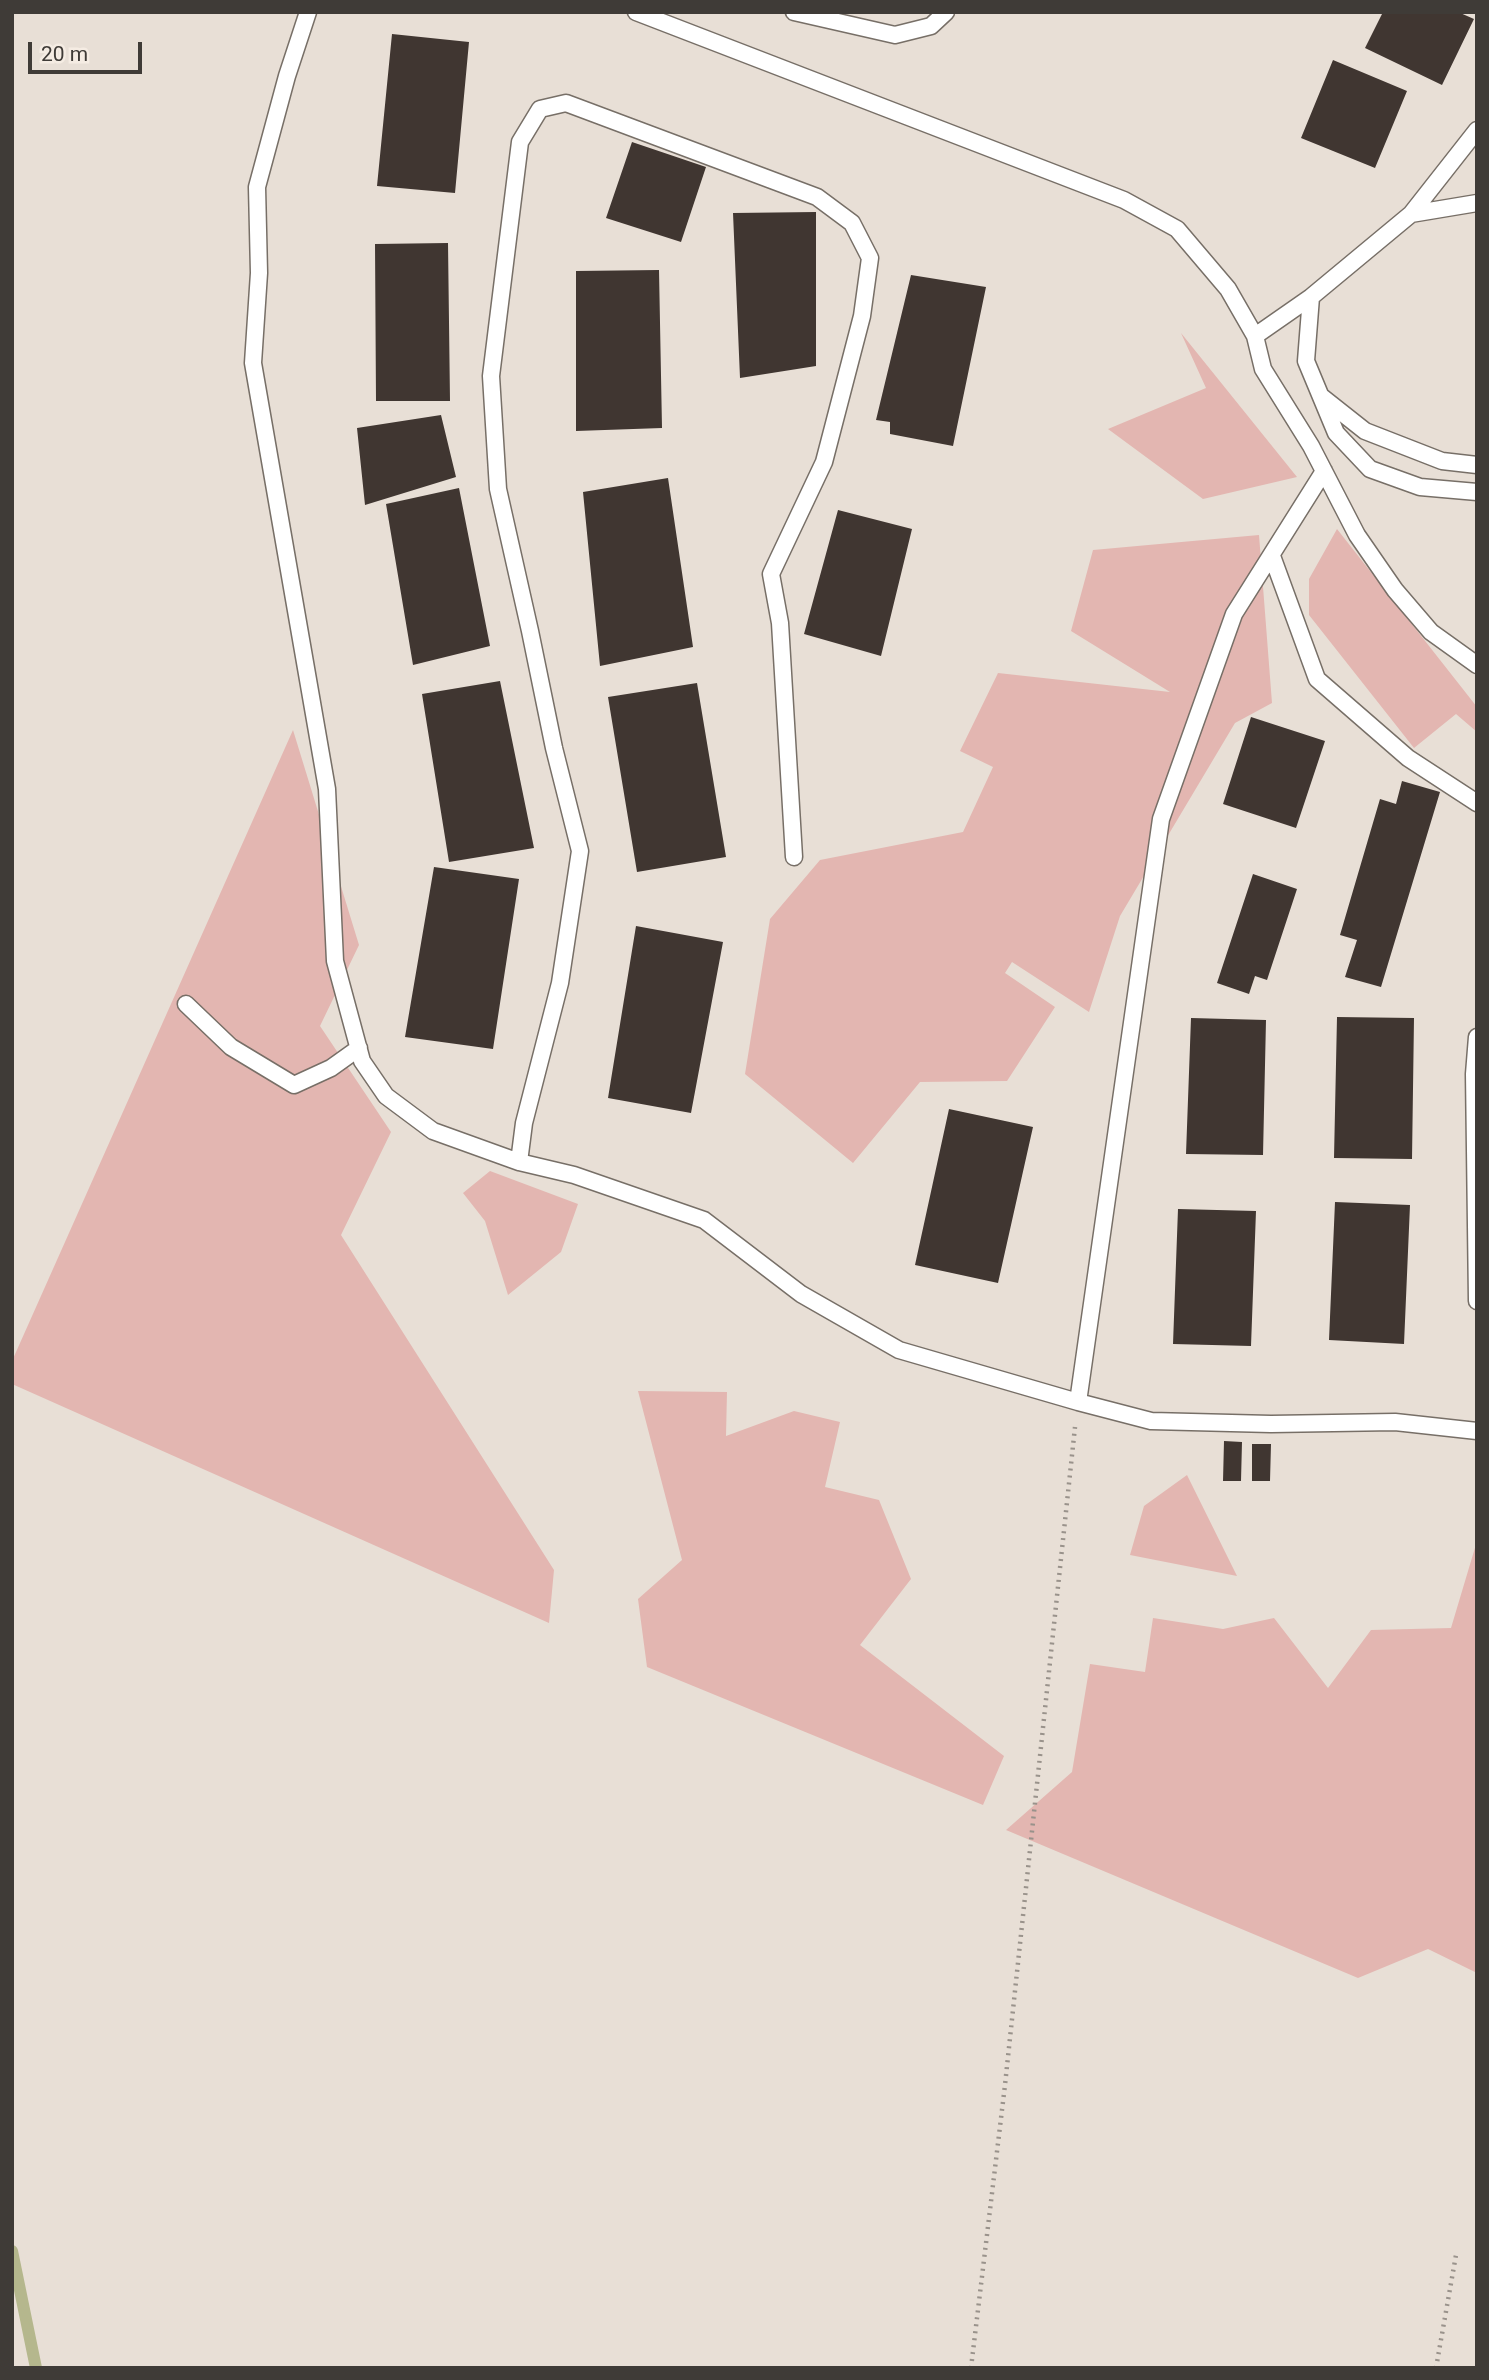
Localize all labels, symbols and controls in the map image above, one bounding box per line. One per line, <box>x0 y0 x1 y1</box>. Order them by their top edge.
scale bar <box>32 28 145 72</box>
text: 20 m <box>41 42 88 66</box>

